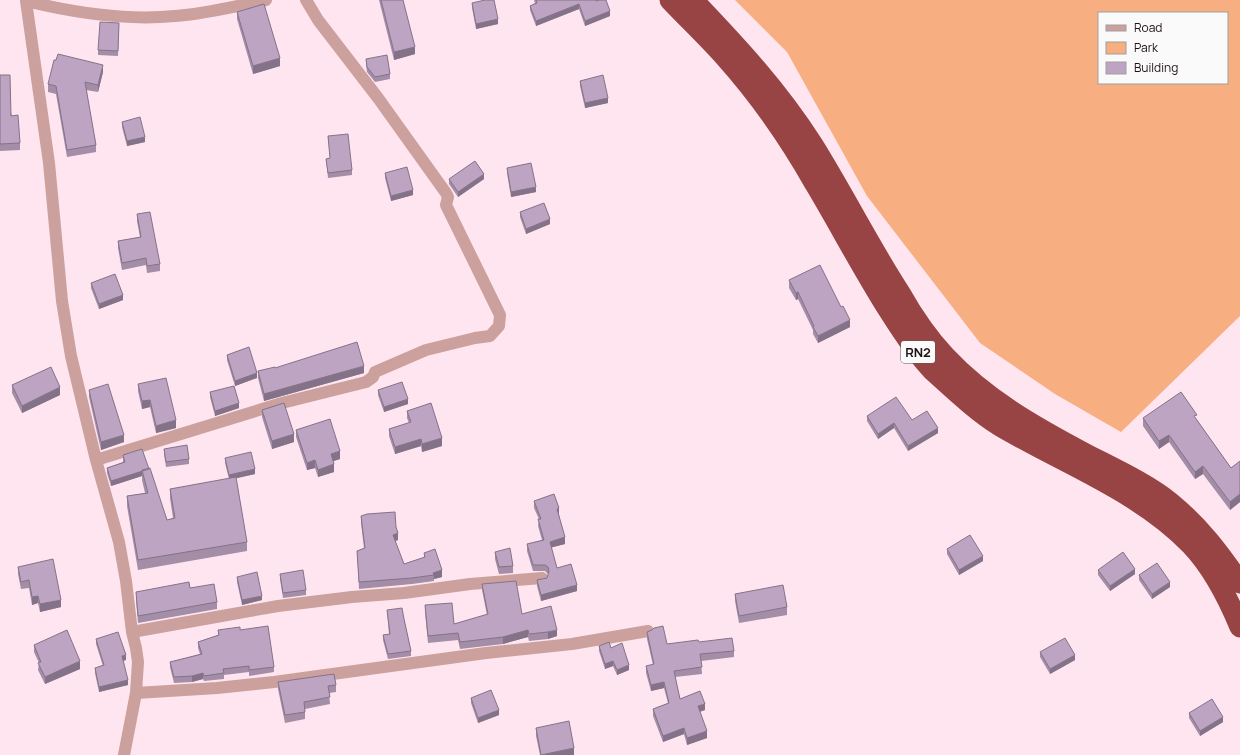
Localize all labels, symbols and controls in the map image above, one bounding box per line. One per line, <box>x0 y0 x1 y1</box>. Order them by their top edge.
legend <box>1098 12 1228 84</box>
text: Road <box>1134 19 1162 36</box>
text: Park <box>1134 39 1159 56</box>
text: Building <box>1134 59 1178 76</box>
road number: RN2 <box>901 341 935 363</box>

